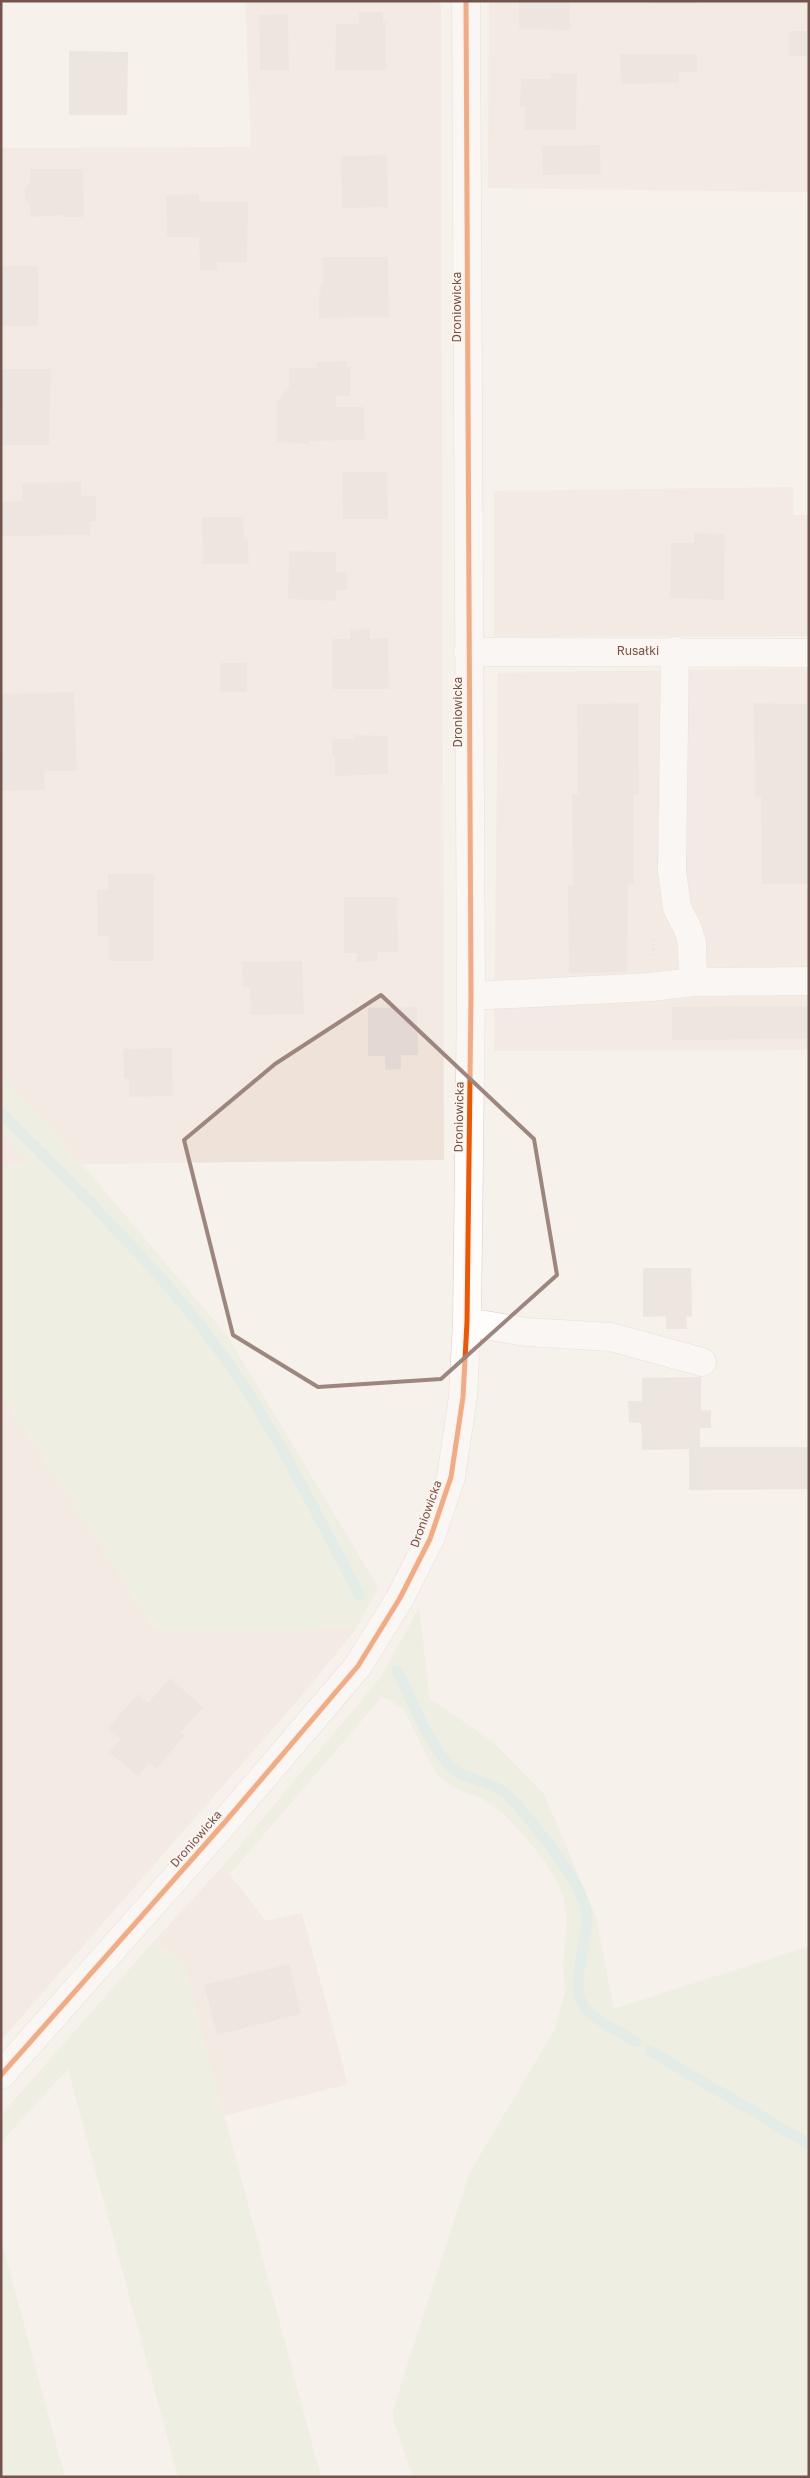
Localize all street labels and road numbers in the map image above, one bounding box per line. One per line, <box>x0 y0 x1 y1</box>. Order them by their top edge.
street label: Droniowicka <box>449 272 464 342</box>
street label: Rusałki <box>617 643 659 658</box>
street label: Droniowicka <box>450 677 465 747</box>
street label: Droniowicka <box>450 1081 467 1152</box>
street label: Droniowicka <box>406 1478 445 1550</box>
street label: Droniowicka <box>167 1807 224 1870</box>

